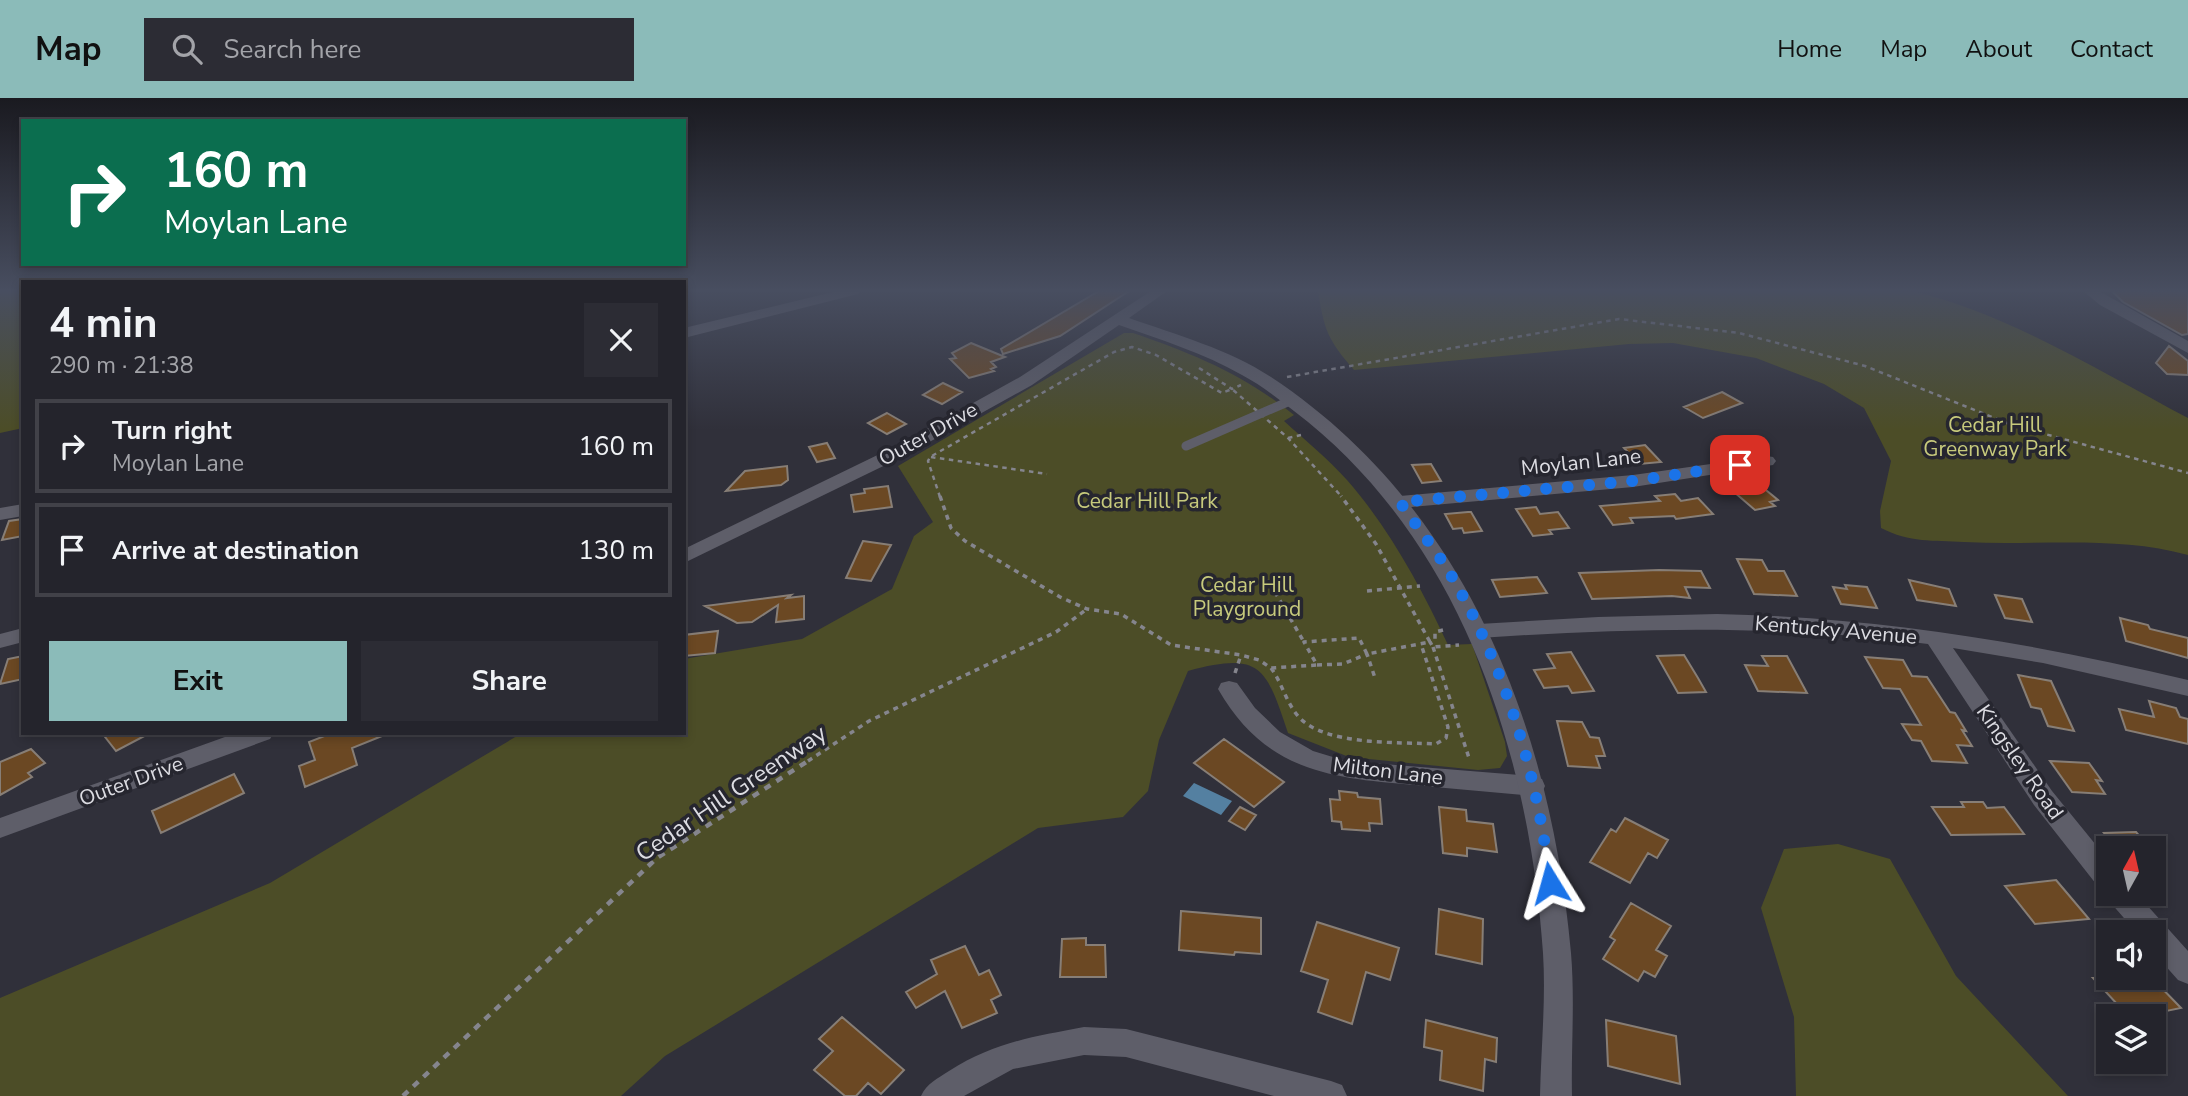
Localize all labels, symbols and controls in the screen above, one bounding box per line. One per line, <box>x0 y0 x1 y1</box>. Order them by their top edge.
search box <box>144 18 634 81</box>
text: Map <box>35 27 102 72</box>
icon: search <box>168 30 206 68</box>
text: Search here <box>224 32 361 67</box>
text: Home <box>1777 33 1842 65</box>
text: Map <box>1880 33 1927 65</box>
text: About <box>1965 33 2032 65</box>
text: Contact <box>2070 33 2153 65</box>
text: 160 m <box>164 137 308 204</box>
icon: right <box>49 147 140 238</box>
text: Moylan Lane <box>164 201 348 244</box>
text: 4 min <box>49 295 158 352</box>
button: close <box>584 303 658 377</box>
text: 290 m · 21:38 <box>49 350 194 381</box>
street label: Outer Drive <box>874 395 982 473</box>
park label: Cedar Hill Greenway Park <box>1923 411 2067 463</box>
text: Turn right <box>112 413 231 448</box>
icon: right <box>53 427 91 465</box>
text: 160 m <box>578 429 654 464</box>
pin <box>1710 435 1770 495</box>
street label: Moylan Lane <box>1520 442 1642 482</box>
icon: arrive <box>1721 446 1759 484</box>
text: Moylan Lane <box>112 448 244 479</box>
park label: Cedar Hill Park <box>1076 487 1218 515</box>
icon: arrive <box>53 531 91 569</box>
text: Arrive at destination <box>112 533 359 568</box>
text: 130 m <box>578 533 654 568</box>
park label: Cedar Hill Playground <box>1193 571 1301 623</box>
street label: Kentucky Avenue <box>1754 609 1918 651</box>
button: Exit <box>49 641 347 721</box>
button: Share <box>361 641 658 721</box>
street label: Kingsley Road <box>1970 699 2070 825</box>
street label: Cedar Hill Greenway <box>629 717 833 869</box>
street label: Outer Drive <box>75 749 187 813</box>
street label: Milton Lane <box>1331 750 1445 792</box>
north arrow <box>2096 836 2166 906</box>
map controls <box>2096 836 2166 1074</box>
position arrow <box>1513 846 1587 920</box>
button: sound <box>2096 920 2166 990</box>
button: layers <box>2096 1004 2166 1074</box>

